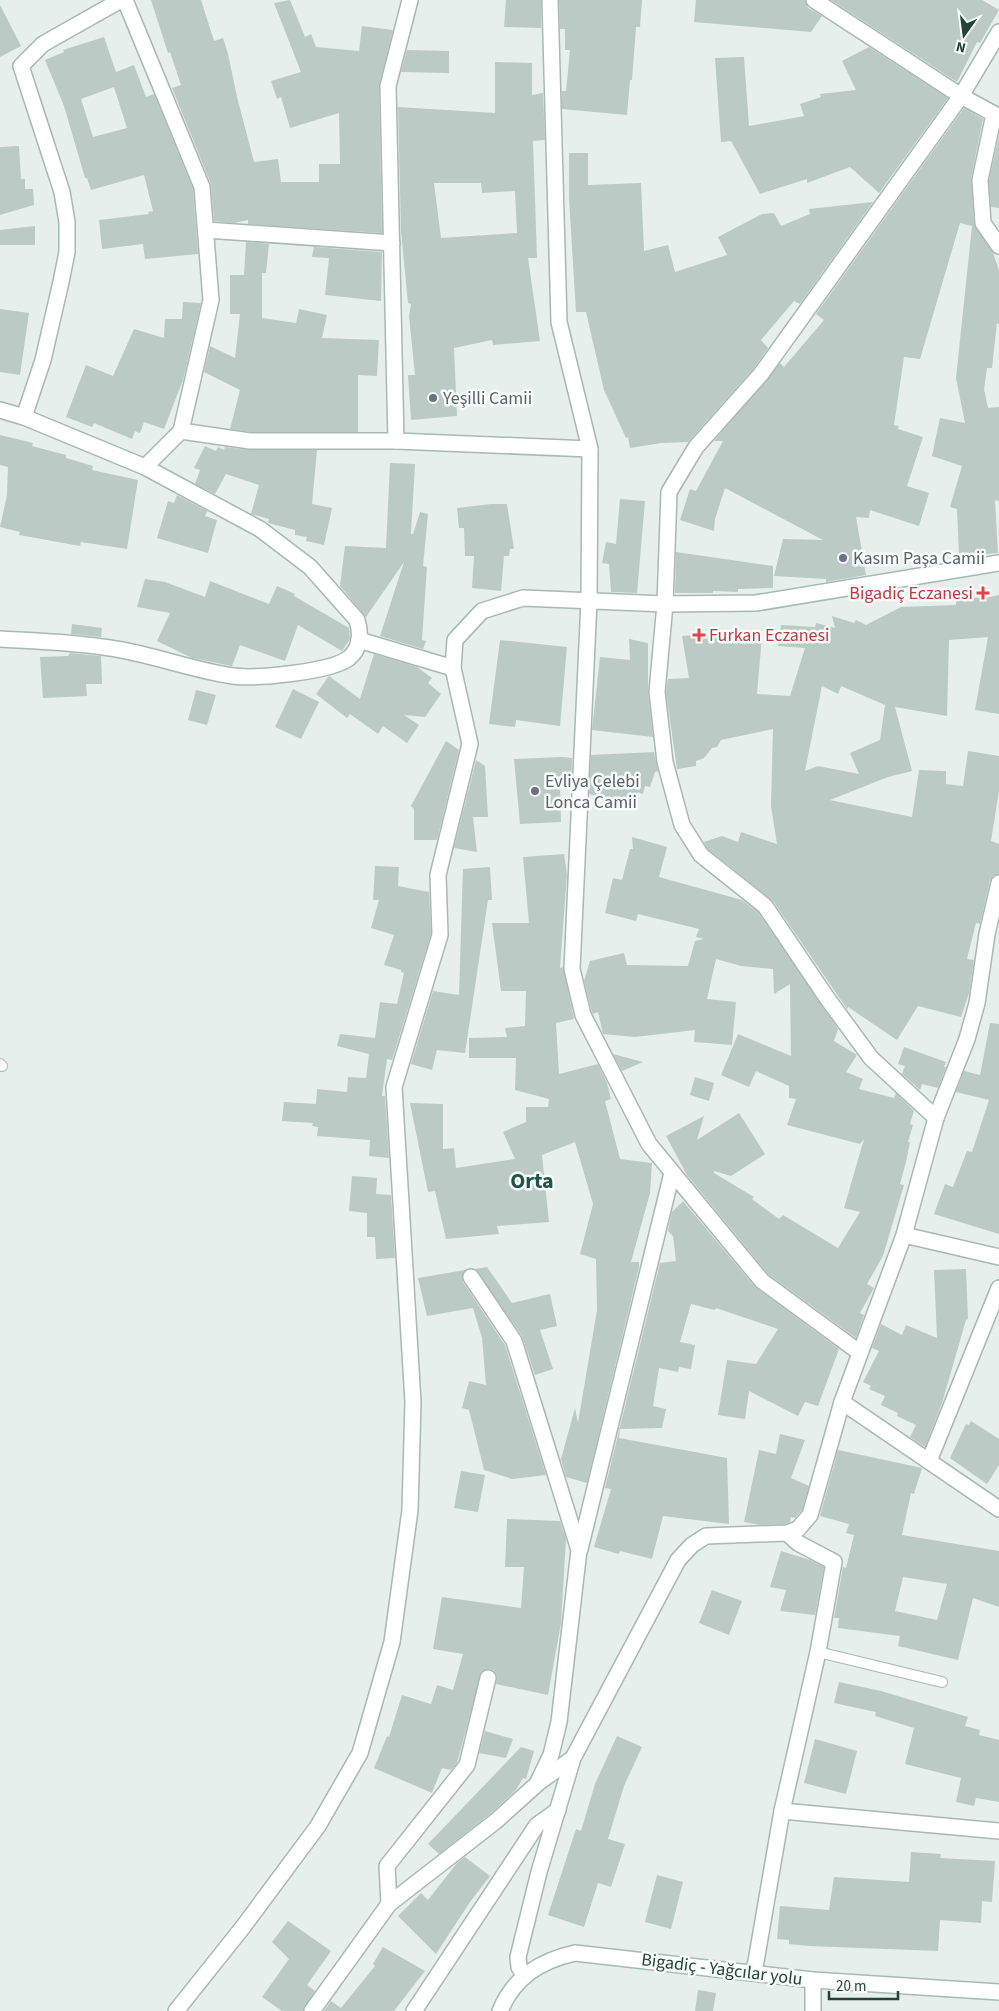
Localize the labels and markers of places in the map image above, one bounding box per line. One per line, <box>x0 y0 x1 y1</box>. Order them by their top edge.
place label: Yeşilli Camii <box>442 386 532 411</box>
marker: Yeşilli Camii <box>427 392 439 404</box>
place label: Kasım Paşa Camii <box>853 546 985 571</box>
marker: Kasım Paşa Camii <box>837 552 849 564</box>
place label: Bigadiç Eczanesi <box>849 581 973 606</box>
marker: Bigadiç Eczanesi <box>977 587 989 599</box>
place label: Furkan Eczanesi <box>709 623 829 648</box>
marker: Furkan Eczanesi <box>693 629 705 641</box>
place label: Evliya Çelebi Lonca Camii <box>545 769 640 815</box>
marker: Evliya Çelebi Lonca Camii <box>529 785 541 797</box>

